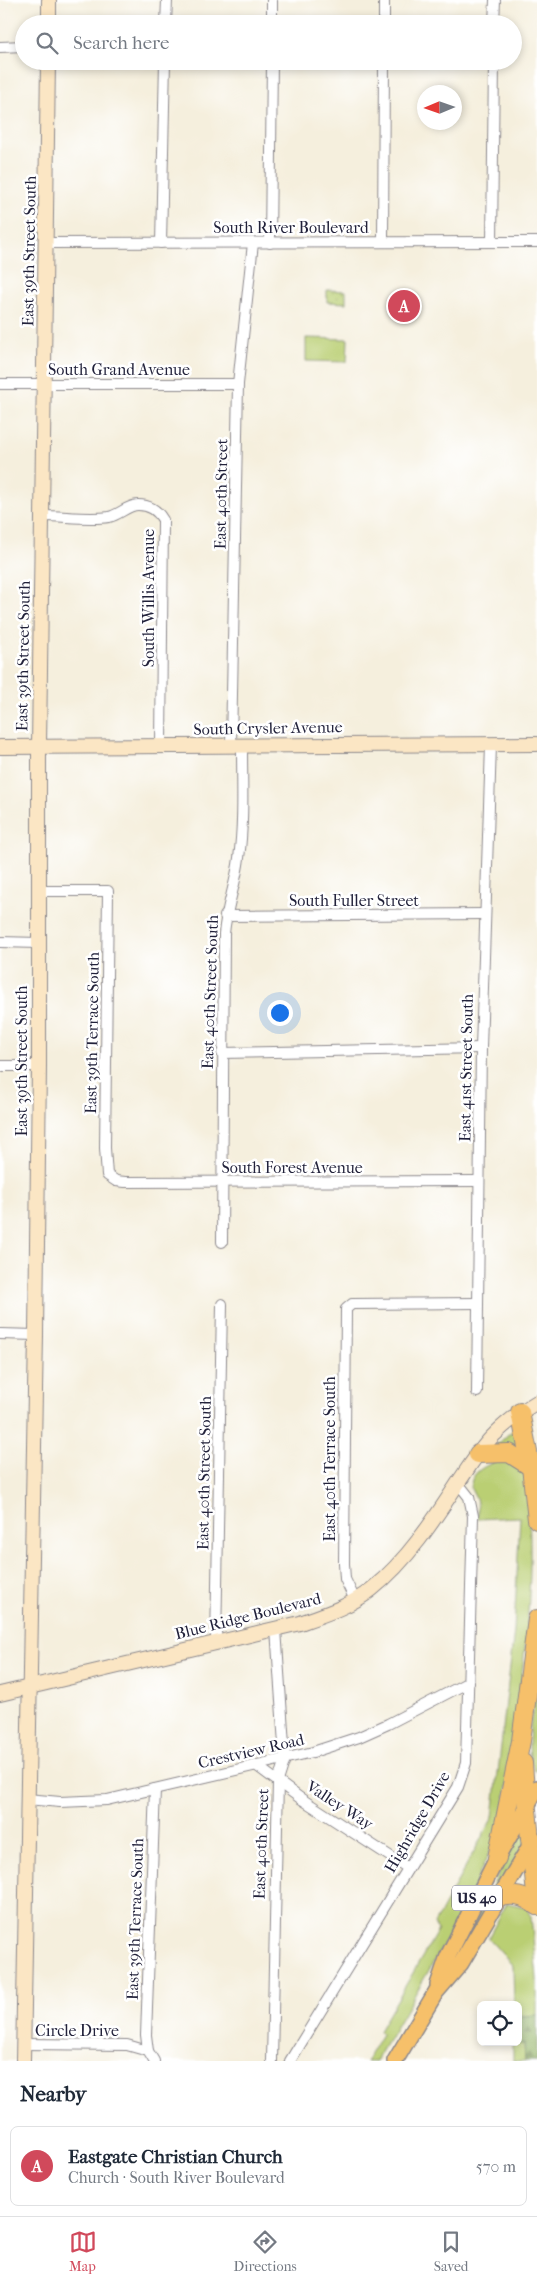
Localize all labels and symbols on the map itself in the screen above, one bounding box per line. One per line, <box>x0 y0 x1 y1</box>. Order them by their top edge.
north arrow <box>417 85 462 130</box>
street label: East 39th Street South <box>18 175 40 327</box>
street label: South River Boulevard <box>213 218 369 237</box>
pin: A <box>388 287 420 325</box>
street label: South Grand Avenue <box>48 360 190 379</box>
street label: East 40th Street <box>211 438 231 550</box>
street label: South Willis Avenue <box>139 529 158 667</box>
street label: East 39th Street South <box>12 580 34 732</box>
street label: South Crysler Avenue <box>193 717 343 739</box>
street label: South Fuller Street <box>289 891 419 910</box>
street label: East 40th Street South <box>198 915 222 1069</box>
street label: East 39th Terrace South <box>81 952 103 1114</box>
street label: East 39th Street South <box>12 986 31 1136</box>
street label: East 41st Street South <box>455 994 477 1142</box>
your location <box>267 1000 293 1026</box>
street label: South Forest Avenue <box>221 1158 363 1177</box>
street label: East 40th Terrace South <box>320 1376 339 1542</box>
street label: East 40th Street South <box>193 1396 215 1550</box>
street label: Blue Ridge Boulevard <box>173 1589 323 1643</box>
street label: Crestview Road <box>196 1729 306 1772</box>
street label: Highridge Drive <box>380 1768 454 1876</box>
street label: Valley Way <box>302 1776 377 1834</box>
street label: East 40th Street <box>250 1788 272 1900</box>
street label: East 39th Terrace South <box>123 1838 147 2000</box>
road number: US 40 <box>452 1886 502 1910</box>
street label: Circle Drive <box>35 2021 119 2040</box>

